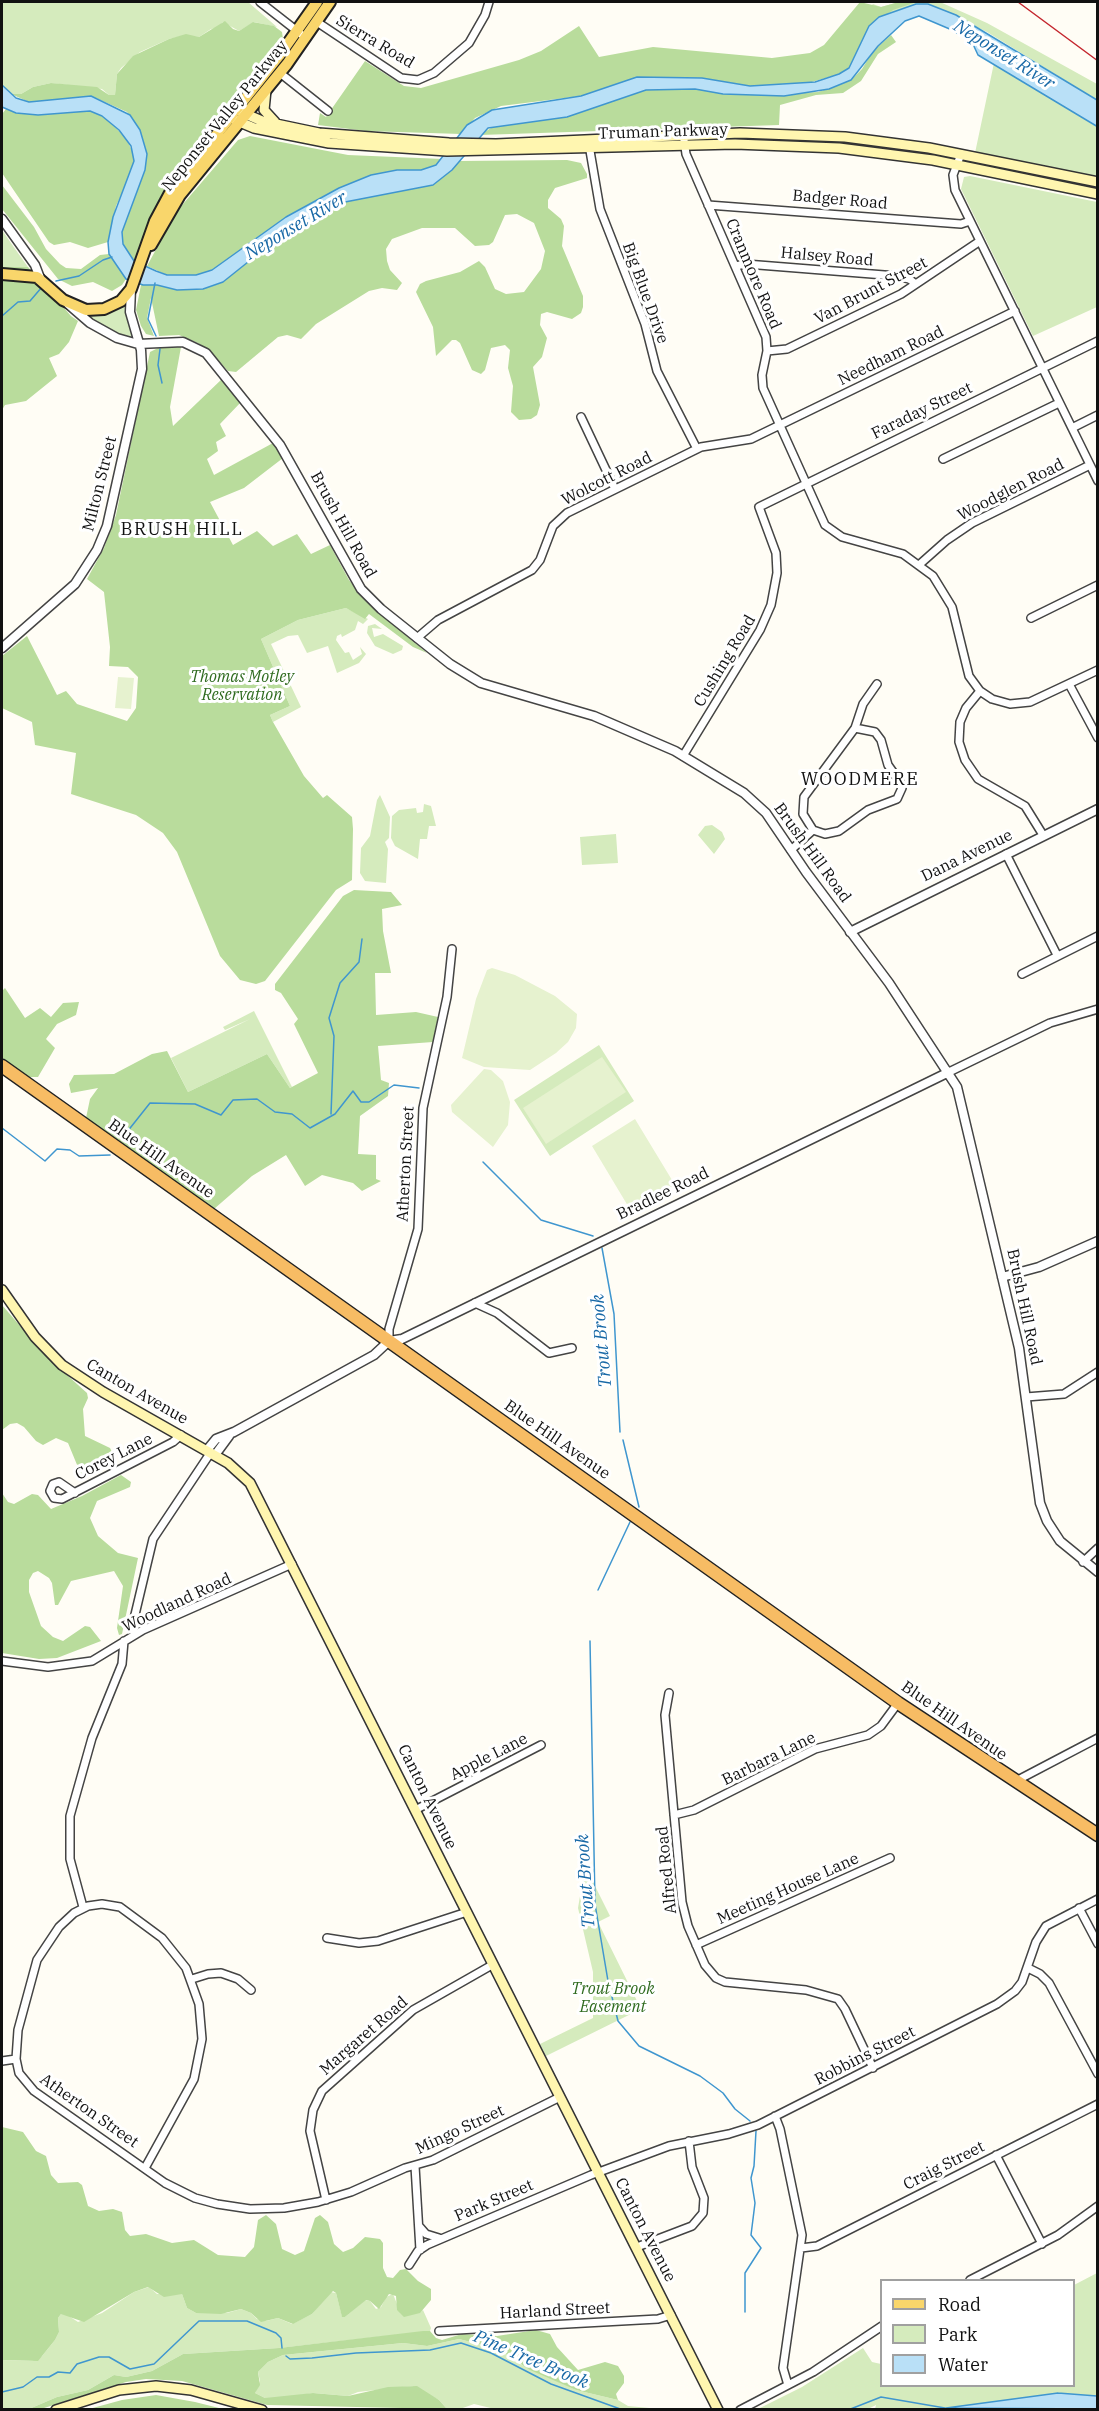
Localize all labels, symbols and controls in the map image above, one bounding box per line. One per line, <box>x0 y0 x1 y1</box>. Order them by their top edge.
street label: Sierra Road <box>332 11 418 73</box>
water label: Neponset River <box>950 15 1058 95</box>
street label: Neponset Valley Parkway <box>158 37 292 195</box>
street label: Truman Parkway <box>598 120 728 144</box>
street label: Badger Road <box>792 186 888 214</box>
water label: Neponset River <box>241 187 351 265</box>
street label: Cranmore Road <box>721 216 785 332</box>
street label: Big Blue Drive <box>618 240 672 346</box>
street label: Halsey Road <box>780 243 874 271</box>
street label: Van Brunt Street <box>811 253 931 329</box>
street label: Needham Road <box>835 322 947 390</box>
street label: Faraday Street <box>869 378 975 444</box>
street label: Milton Street <box>79 434 121 534</box>
street label: Wolcott Road <box>559 448 655 510</box>
street label: Woodglen Road <box>955 455 1067 525</box>
street label: Brush Hill Road <box>306 468 380 582</box>
district label: BRUSH HILL <box>121 519 243 541</box>
street label: Cushing Road <box>690 612 760 710</box>
park label: Thomas Motley Reservation <box>190 667 294 705</box>
district label: WOODMERE <box>801 769 919 791</box>
street label: Brush Hill Road <box>769 799 855 907</box>
street label: Dana Avenue <box>918 826 1016 886</box>
street label: Atherton Street <box>393 1106 419 1222</box>
street label: Blue Hill Avenue <box>104 1115 218 1203</box>
street label: Bradlee Road <box>614 1163 712 1225</box>
street label: Brush Hill Road <box>1002 1247 1046 1367</box>
water label: Trout Brook <box>587 1293 617 1389</box>
street label: Canton Avenue <box>83 1355 191 1429</box>
street label: Blue Hill Avenue <box>500 1396 614 1484</box>
street label: Corey Lane <box>72 1429 156 1485</box>
street label: Woodland Road <box>119 1569 235 1637</box>
street label: Blue Hill Avenue <box>897 1677 1011 1765</box>
street label: Barbara Lane <box>719 1728 819 1790</box>
street label: Apple Lane <box>447 1729 531 1785</box>
street label: Canton Avenue <box>393 1742 461 1852</box>
street label: Alfred Road <box>653 1825 681 1915</box>
water label: Trout Brook <box>572 1833 600 1929</box>
street label: Meeting House Lane <box>714 1849 862 1929</box>
park label: Trout Brook Easement <box>571 1979 655 2017</box>
street label: Margaret Road <box>316 1993 412 2079</box>
street label: Robbins Street <box>811 2022 919 2090</box>
street label: Atherton Street <box>36 2070 142 2152</box>
street label: Mingo Street <box>413 2101 507 2159</box>
street label: Craig Street <box>900 2137 988 2195</box>
street label: Canton Avenue <box>611 2175 679 2285</box>
street label: Park Street <box>452 2176 536 2226</box>
legend <box>880 2279 1075 2387</box>
text: Road <box>938 2293 981 2316</box>
street label: Harland Street <box>499 2299 611 2323</box>
text: Park <box>938 2323 977 2346</box>
water label: Pine Tree Brook <box>470 2326 592 2394</box>
text: Water <box>938 2353 988 2376</box>

